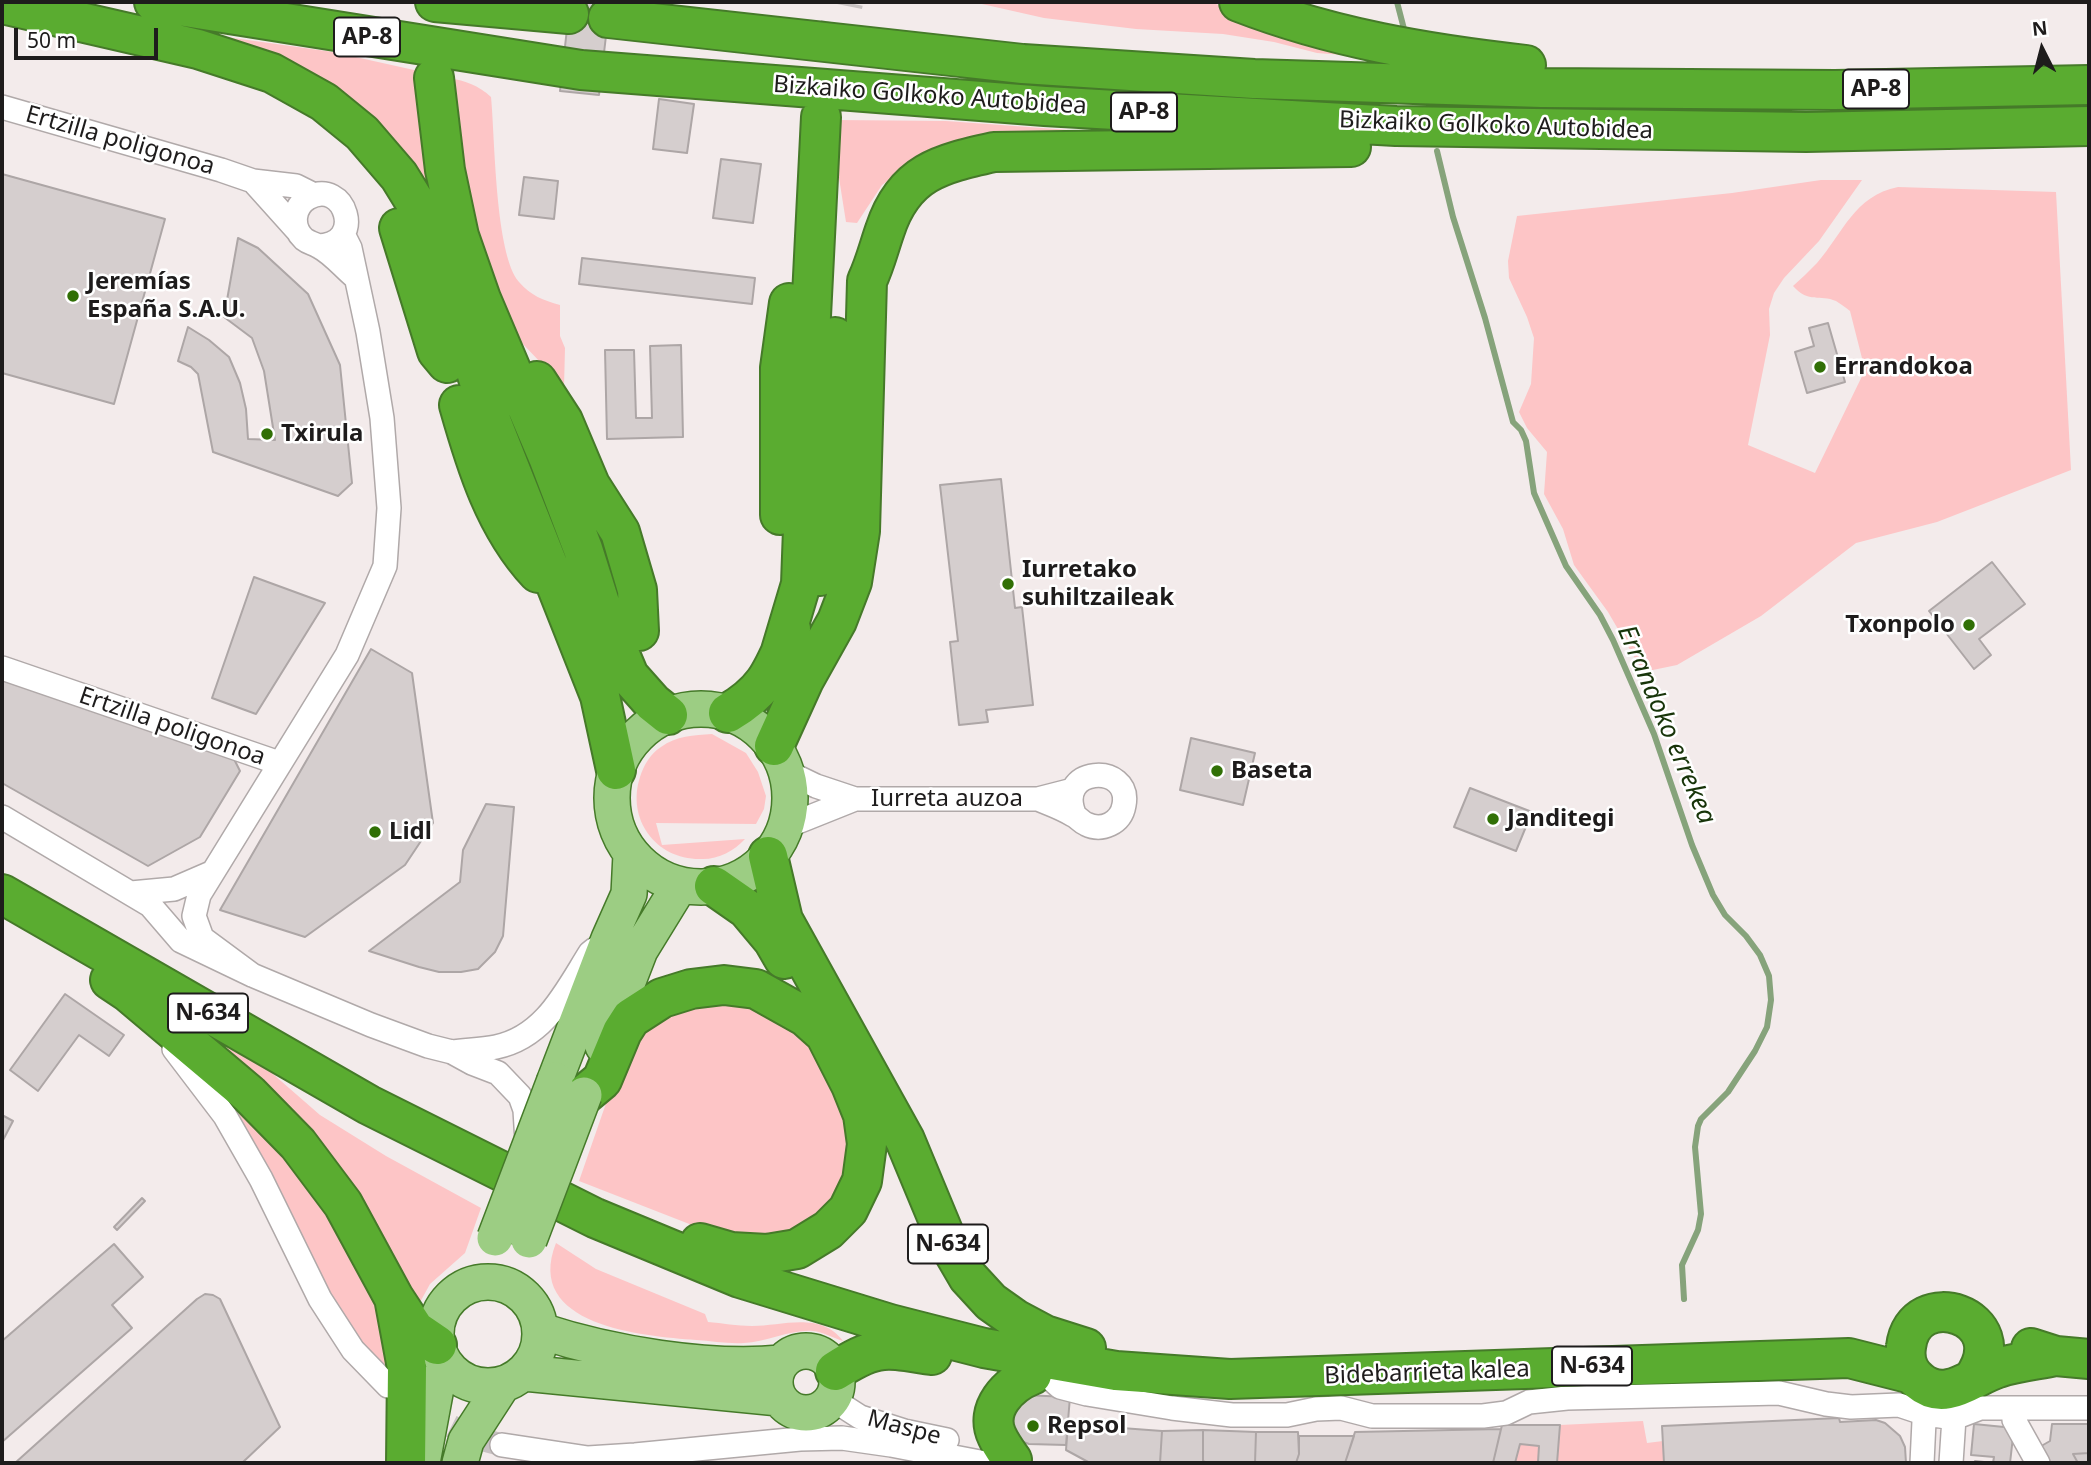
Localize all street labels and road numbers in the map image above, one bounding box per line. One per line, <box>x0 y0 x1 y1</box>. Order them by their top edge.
road number: AP-8 <box>334 18 400 56</box>
road number: AP-8 <box>1843 69 1909 108</box>
street label: Bizkaiko Golkoko Autobidea <box>772 71 1088 121</box>
road number: AP-8 <box>1111 92 1177 132</box>
street label: Ertzilla poligonoa <box>22 100 218 182</box>
street label: Bizkaiko Golkoko Autobidea <box>1338 106 1654 146</box>
street label: Ertzilla poligonoa <box>75 682 269 772</box>
street label: Iurreta auzoa <box>871 785 1023 813</box>
road number: N-634 <box>168 994 248 1032</box>
road number: N-634 <box>908 1224 988 1264</box>
road number: N-634 <box>1552 1346 1632 1386</box>
street label: Bidebarrieta kalea <box>1324 1355 1530 1391</box>
street label: Maspe <box>864 1404 944 1452</box>

